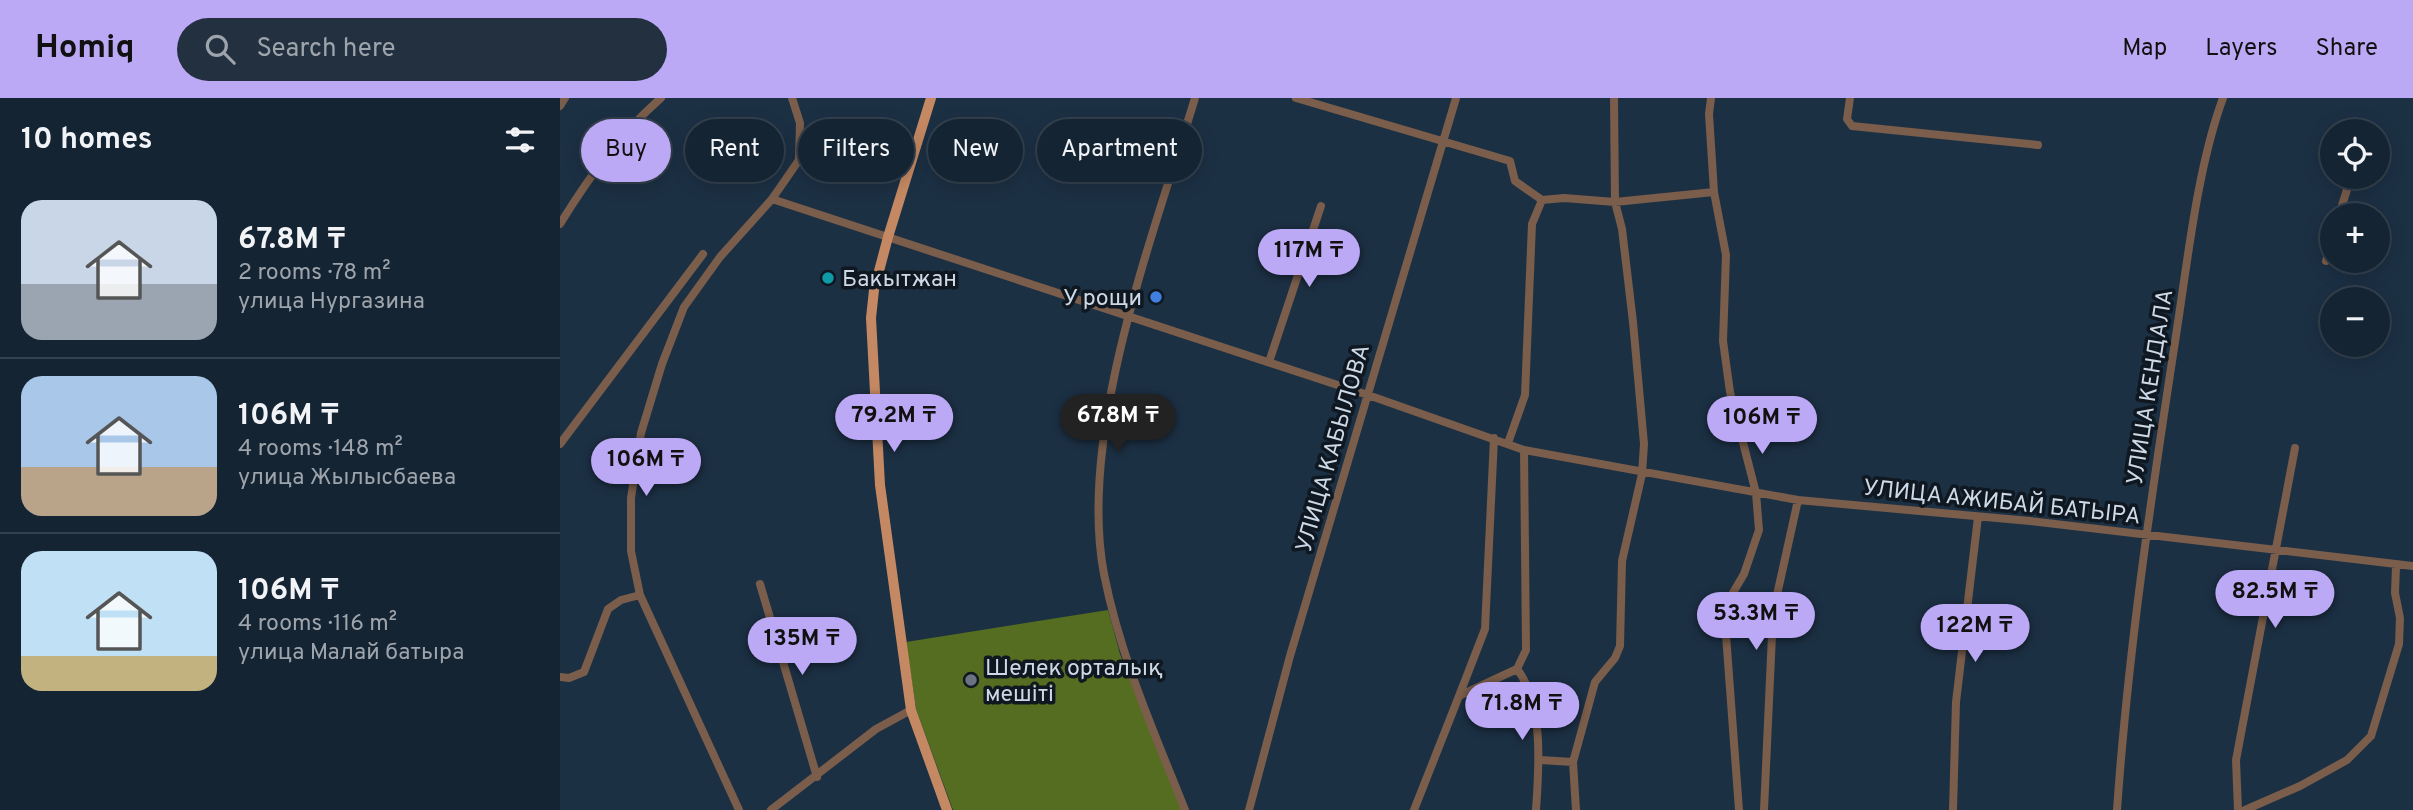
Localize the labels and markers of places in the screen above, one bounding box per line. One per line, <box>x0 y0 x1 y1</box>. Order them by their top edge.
pin: 117M ₸ <box>1252 230 1366 289</box>
place label: Бакытжан <box>842 266 957 295</box>
marker: Бакытжан <box>820 270 836 286</box>
place label: У рощи <box>1063 285 1142 314</box>
marker: У рощи <box>1148 289 1164 305</box>
pin: 79.2M ₸ <box>829 394 959 454</box>
pin: 67.8M ₸ <box>1053 394 1183 454</box>
pin: 106M ₸ <box>1705 396 1819 456</box>
pin: 106M ₸ <box>589 438 703 498</box>
pin: 82.5M ₸ <box>2210 570 2340 630</box>
pin: 53.3M ₸ <box>1691 592 1821 652</box>
pin: 122M ₸ <box>1918 604 2032 664</box>
pin: 135M ₸ <box>745 618 859 677</box>
place label: Шелек орталық мешіті <box>985 655 1163 710</box>
marker: Шелек орталық мешіті <box>963 672 979 688</box>
pin: 71.8M ₸ <box>1457 682 1587 742</box>

